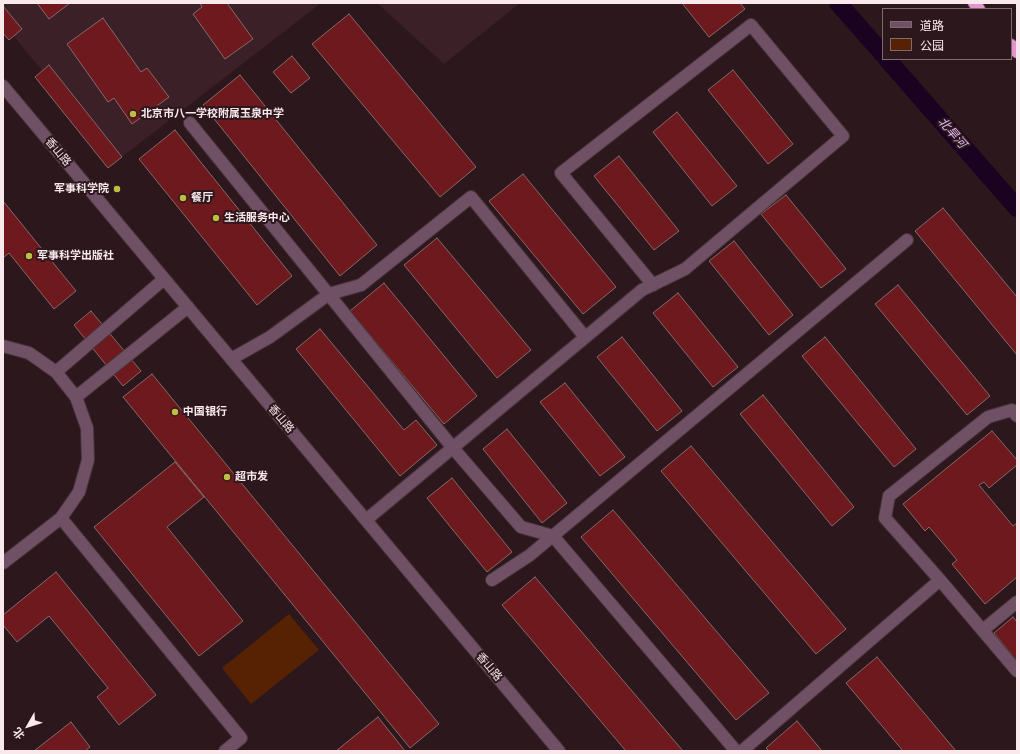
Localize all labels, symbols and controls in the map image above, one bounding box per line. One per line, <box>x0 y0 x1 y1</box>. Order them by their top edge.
legend <box>882 8 1012 60</box>
text: 道路 <box>920 18 944 33</box>
text: 公园 <box>920 38 944 53</box>
place label: 北京市八一学校附属玉泉中学 <box>141 107 284 121</box>
marker: 北京市八一学校附属玉泉中学 <box>128 109 138 119</box>
water label: 北旱河 <box>935 115 969 151</box>
street label: 香山路 <box>42 135 74 169</box>
place label: 军事科学院 <box>54 182 109 196</box>
marker: 军事科学院 <box>112 184 122 194</box>
place label: 餐厅 <box>191 191 213 205</box>
marker: 餐厅 <box>178 193 188 203</box>
place label: 生活服务中心 <box>224 211 290 225</box>
marker: 生活服务中心 <box>211 213 221 223</box>
place label: 军事科学出版社 <box>37 249 114 263</box>
marker: 军事科学出版社 <box>24 251 34 261</box>
street label: 香山路 <box>265 402 297 436</box>
place label: 中国银行 <box>183 405 227 419</box>
marker: 中国银行 <box>170 407 180 417</box>
place label: 超市发 <box>235 470 268 484</box>
marker: 超市发 <box>222 472 232 482</box>
street label: 香山路 <box>473 650 505 684</box>
north arrow <box>8 706 48 746</box>
text: 北 <box>10 725 28 742</box>

